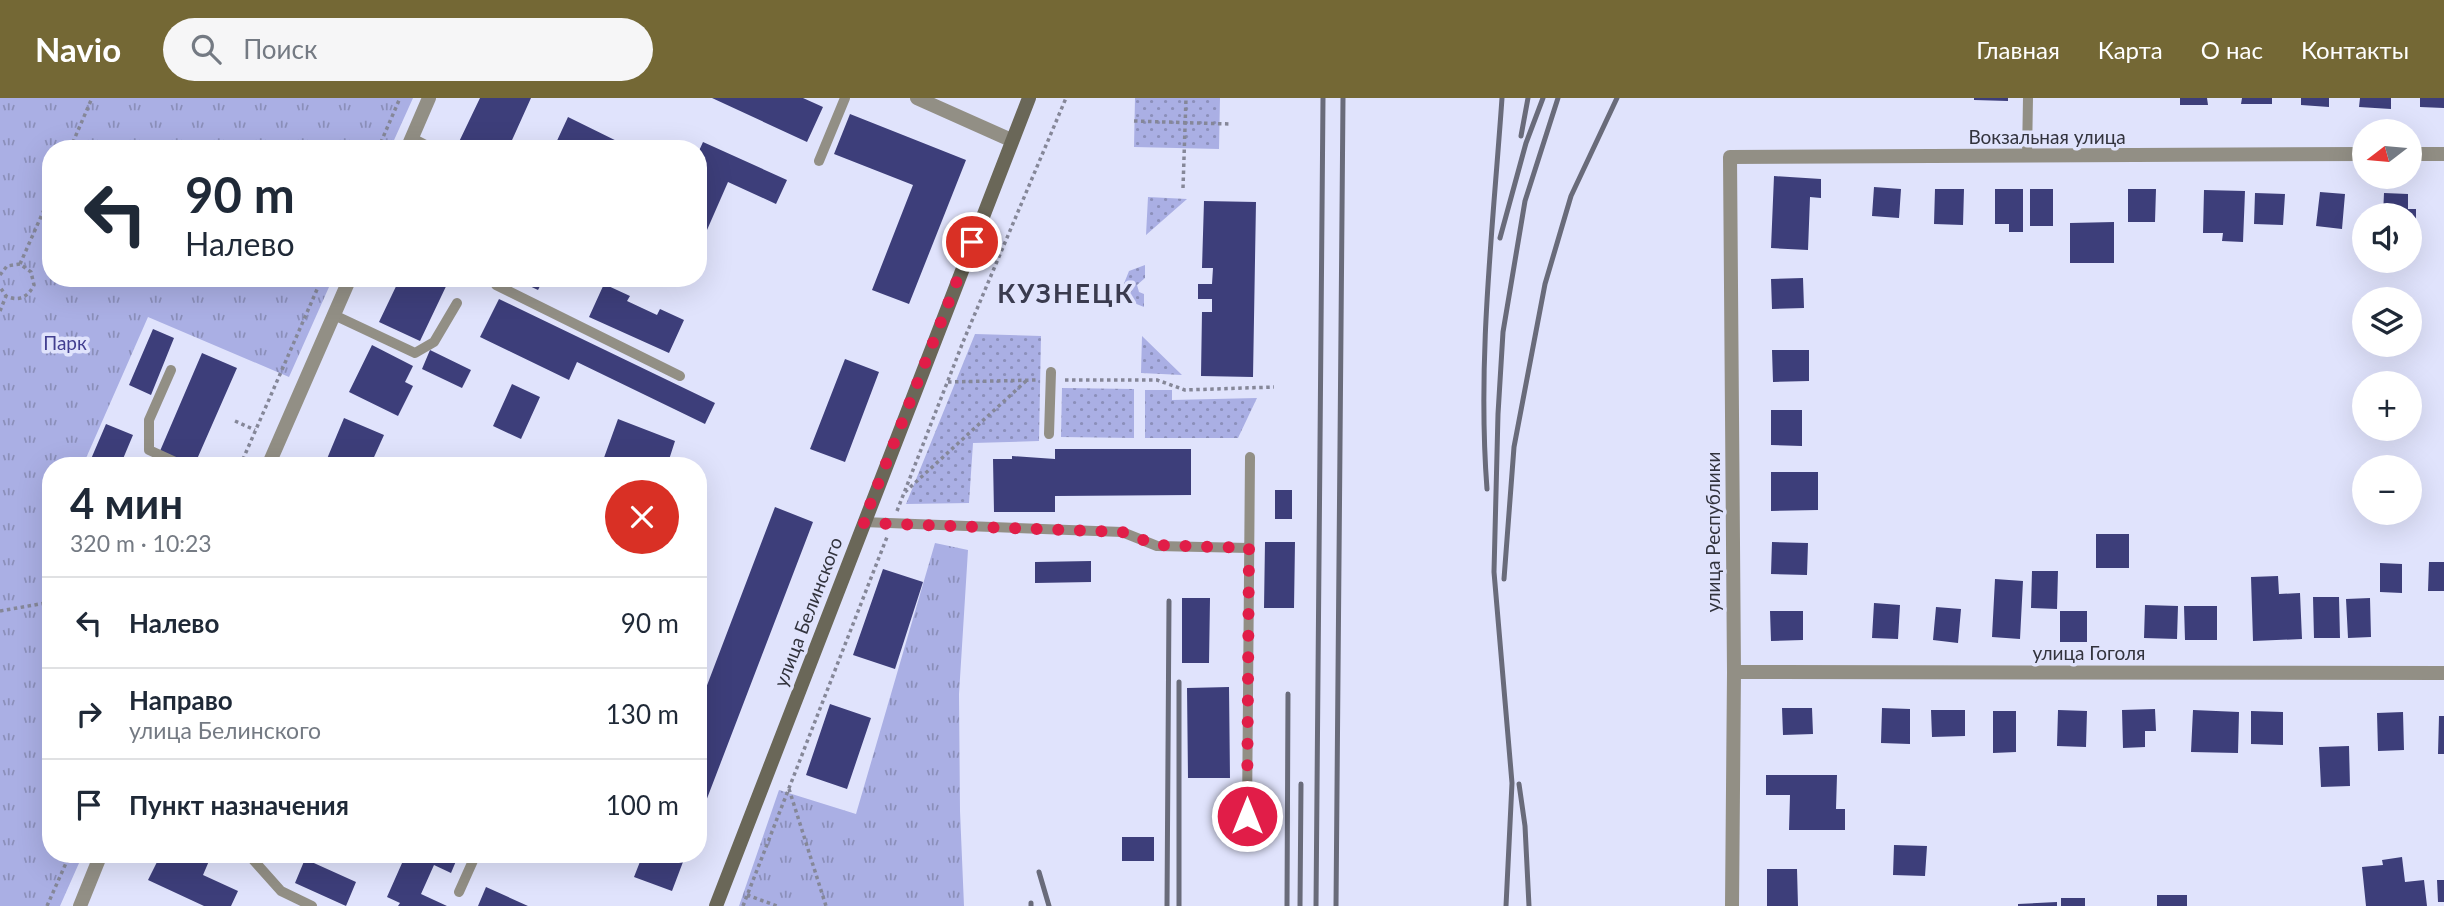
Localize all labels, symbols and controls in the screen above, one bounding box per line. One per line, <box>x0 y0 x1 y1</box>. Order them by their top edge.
search box <box>163 18 653 81</box>
text: Navio <box>35 29 121 69</box>
icon: search <box>187 30 225 68</box>
text: Поиск <box>243 33 317 65</box>
text: Главная <box>1976 35 2060 64</box>
text: Карта <box>2098 35 2163 64</box>
text: О нас <box>2201 35 2263 64</box>
text: Контакты <box>2301 35 2409 64</box>
north arrow <box>2352 119 2422 189</box>
map controls <box>2352 119 2422 525</box>
street label: Вокзальная улица <box>1968 125 2126 148</box>
text: 90 m <box>185 165 295 223</box>
icon: left <box>70 168 161 259</box>
button: sound <box>2352 203 2422 273</box>
pin <box>942 212 1002 272</box>
icon: arrive <box>953 223 991 261</box>
text: Налево <box>185 224 295 263</box>
district label: КУЗНЕЦК <box>997 277 1135 309</box>
button: layers <box>2352 287 2422 357</box>
park label: Парк <box>43 331 87 354</box>
button: + <box>2352 371 2422 441</box>
street label: улица Республики <box>1701 452 1724 612</box>
button: − <box>2352 455 2422 525</box>
text: 4 мин <box>70 478 183 528</box>
button: close <box>605 480 679 554</box>
text: 320 m · 10:23 <box>70 529 212 557</box>
street label: улица Белинского <box>768 534 847 690</box>
icon: left <box>70 604 108 642</box>
text: Налево <box>129 607 219 639</box>
text: 90 m <box>621 607 679 639</box>
street label: улица Гоголя <box>2033 641 2145 664</box>
text: Направо <box>129 684 233 716</box>
icon: right <box>70 695 108 733</box>
text: 130 m <box>606 698 679 730</box>
text: улица Белинского <box>129 716 321 744</box>
position arrow <box>1210 779 1284 853</box>
icon: arrive <box>70 786 108 824</box>
text: Пункт назначения <box>129 789 349 821</box>
text: 100 m <box>606 789 679 821</box>

